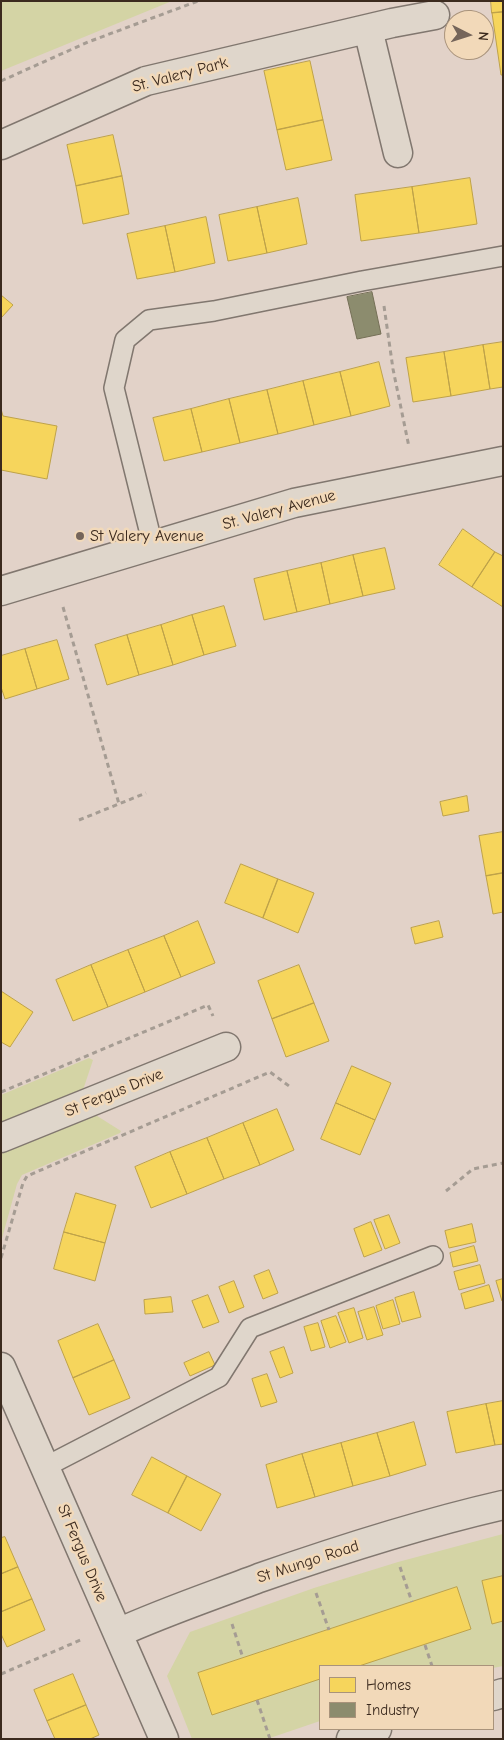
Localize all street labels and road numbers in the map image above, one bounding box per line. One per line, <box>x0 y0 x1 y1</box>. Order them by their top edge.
street label: St. Valery Park <box>130 53 230 97</box>
street label: St. Valery Avenue <box>220 486 338 534</box>
street label: St Fergus Drive <box>62 1065 166 1121</box>
street label: St Fergus Drive <box>53 1501 111 1605</box>
street label: St Mungo Road <box>255 1536 361 1588</box>

